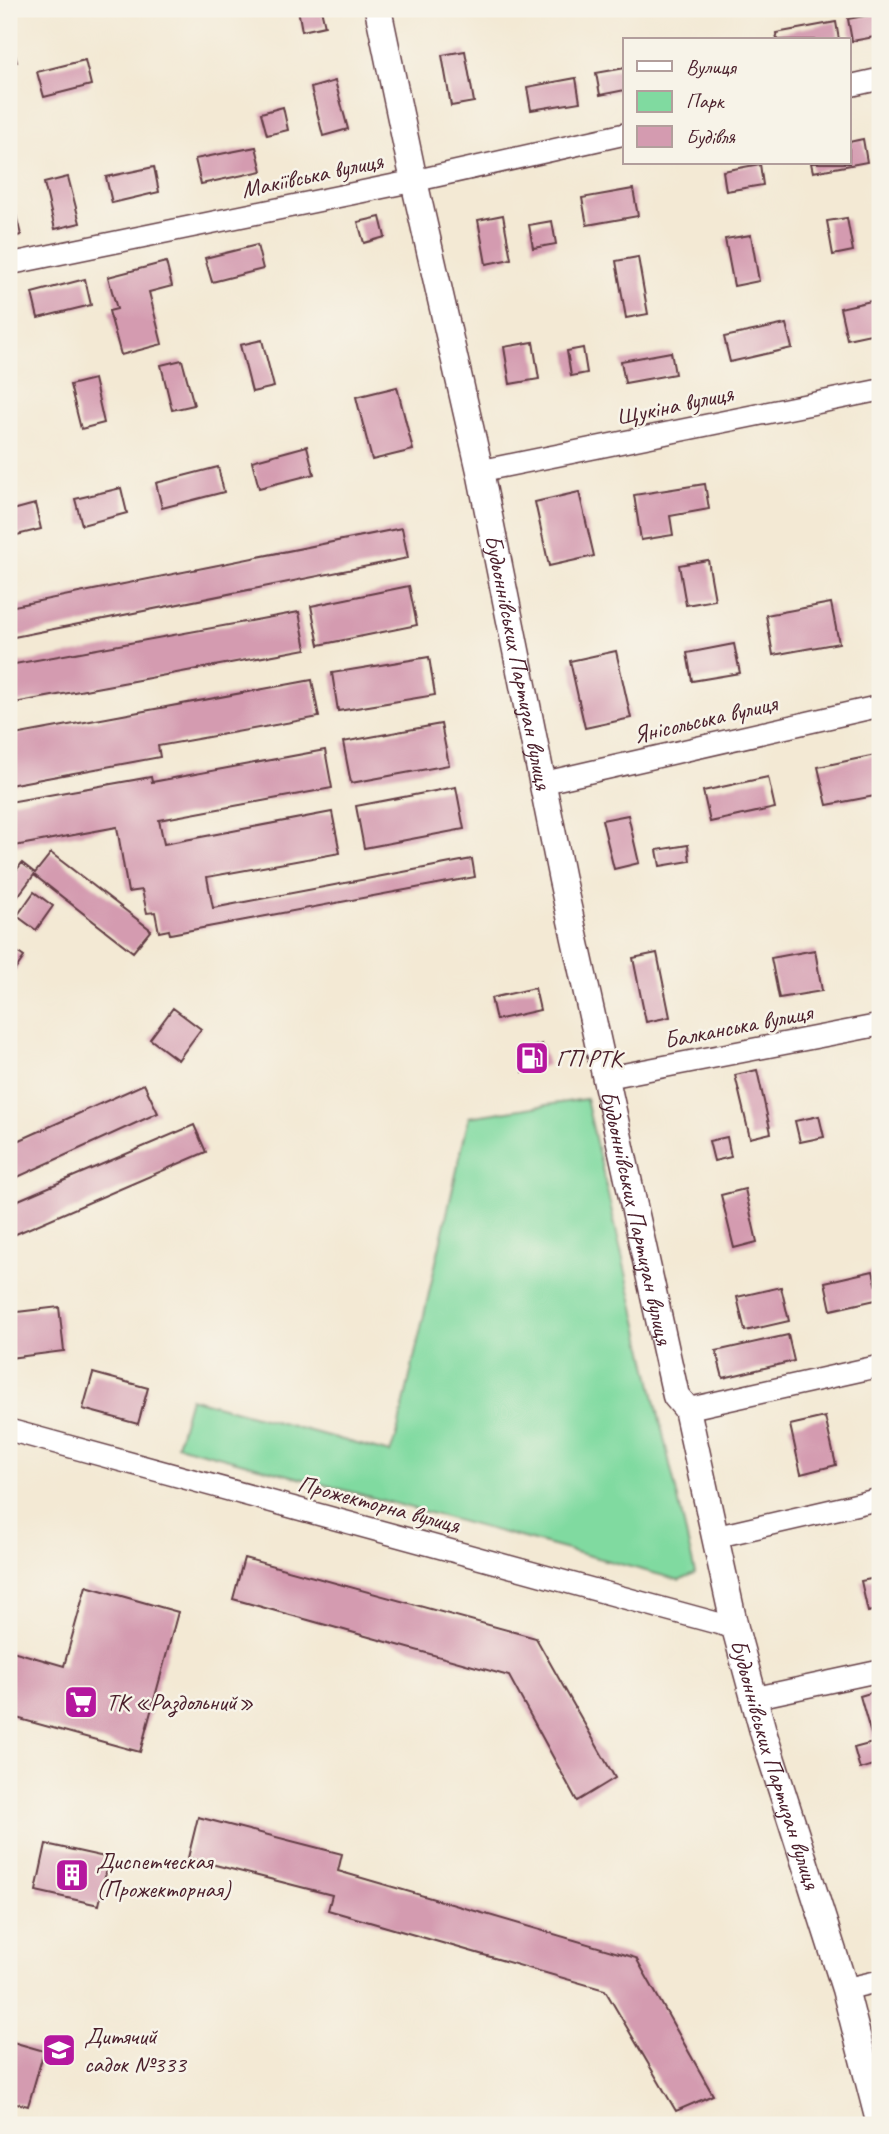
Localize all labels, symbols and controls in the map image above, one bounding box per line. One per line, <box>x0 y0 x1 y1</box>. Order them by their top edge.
legend <box>623 38 850 164</box>
text: Вулиця <box>686 54 737 80</box>
text: Парк <box>686 88 726 114</box>
text: Будівля <box>686 124 736 150</box>
street label: Макіївська вулиця <box>239 145 387 205</box>
street label: Щукіна вулиця <box>614 378 737 432</box>
street label: Будьоннівських Партизан вулиця <box>478 532 559 793</box>
street label: Янісольська вулиця <box>630 688 781 750</box>
street label: Балканська вулиця <box>661 997 816 1055</box>
fuel station icon: ГП РТК <box>513 1039 551 1077</box>
place label: ГП РТК <box>556 1043 626 1073</box>
street label: Будьоннівських Партизан вулиця <box>594 1088 679 1349</box>
street label: Прожекторна вулиця <box>295 1468 464 1540</box>
street label: Будьоннівських Партизан вулиця <box>724 1636 828 1894</box>
supermarket icon: ТК «Раздольний» <box>62 1683 100 1721</box>
place label: ТК «Раздольний» <box>106 1687 254 1718</box>
place label: Диспетческая (Прожекторная) <box>96 1846 231 1904</box>
building icon: Диспетческая (Прожекторная) <box>53 1856 91 1894</box>
place label: Дитячий садок №333 <box>84 2021 188 2079</box>
school or university icon: Дитячий садок №333 <box>40 2031 78 2069</box>

